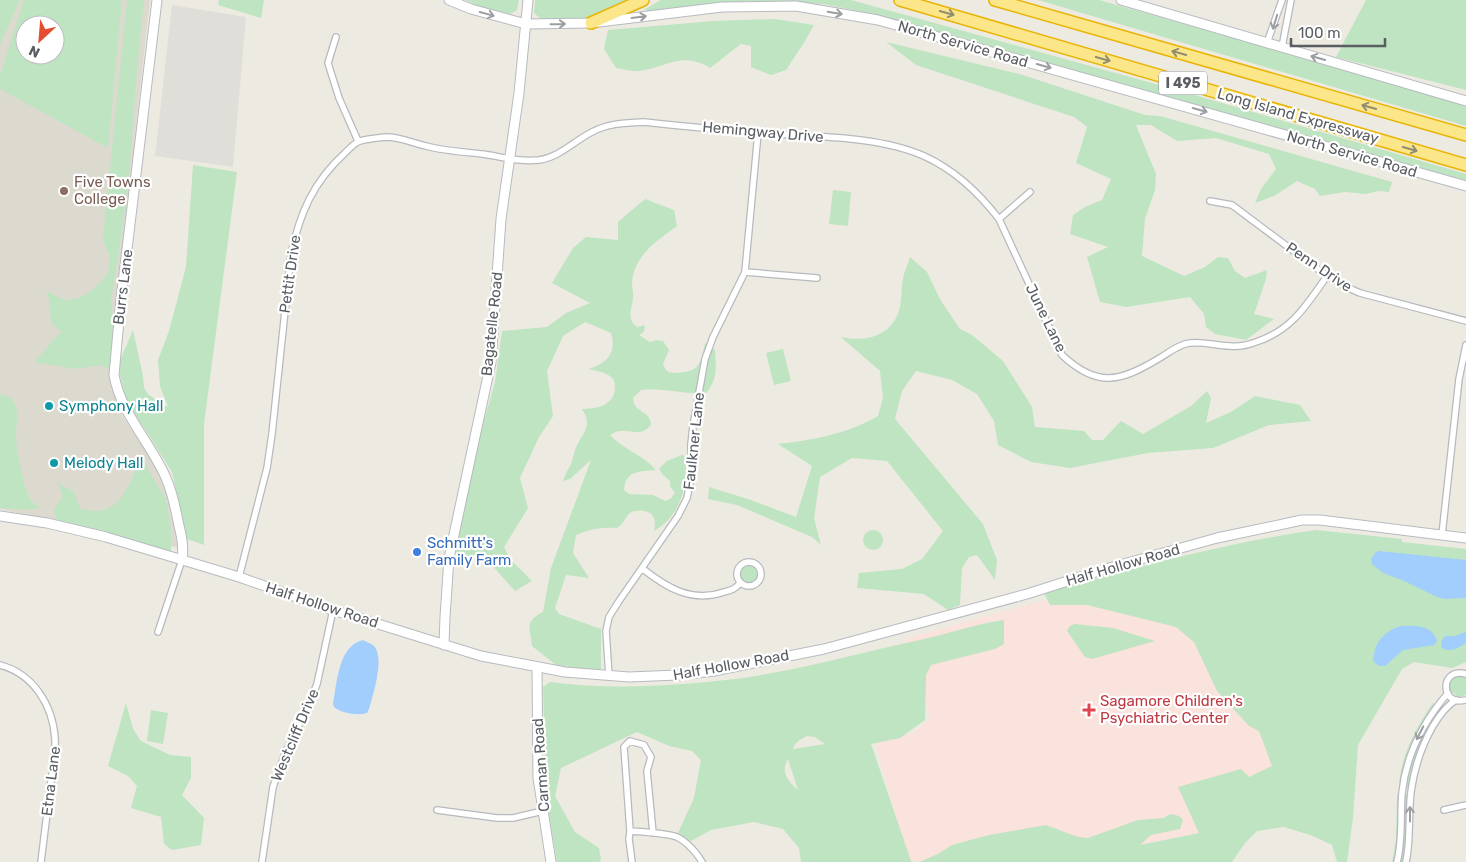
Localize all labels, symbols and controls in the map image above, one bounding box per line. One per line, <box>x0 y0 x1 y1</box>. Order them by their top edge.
one-way arrow <box>827 8 843 18</box>
one-way arrow <box>478 9 494 19</box>
one-way arrow <box>938 9 954 19</box>
one-way arrow <box>631 12 647 22</box>
one-way arrow <box>1269 13 1279 29</box>
north arrow <box>15 15 65 65</box>
scale bar <box>1291 15 1385 47</box>
street label: North Service Road <box>896 17 1030 71</box>
one-way arrow <box>550 19 566 29</box>
text: 100 m <box>1298 24 1340 42</box>
text: N <box>26 41 43 61</box>
one-way arrow <box>1171 47 1187 57</box>
one-way arrow <box>1311 52 1327 62</box>
one-way arrow <box>1094 55 1110 64</box>
one-way arrow <box>1035 62 1051 72</box>
road number: I 495 <box>1159 72 1207 95</box>
street label: Long Island Expressway <box>1215 84 1381 148</box>
one-way arrow <box>1361 102 1377 112</box>
one-way arrow <box>1192 106 1208 116</box>
street label: Hemingway Drive <box>702 118 824 146</box>
street label: North Service Road <box>1285 127 1419 181</box>
one-way arrow <box>1401 144 1417 154</box>
place label: Five Towns College <box>74 173 151 208</box>
marker: Five Towns College <box>58 185 70 197</box>
street label: Pettit Drive <box>276 234 304 314</box>
street label: Penn Drive <box>1283 238 1355 296</box>
street label: Burrs Lane <box>109 248 137 326</box>
street label: Bagatelle Road <box>478 271 506 377</box>
street label: June Lane <box>1022 281 1070 355</box>
street label: Faulkner Lane <box>680 391 708 491</box>
place label: Symphony Hall <box>59 397 163 415</box>
marker: Symphony Hall <box>43 400 55 412</box>
place label: Melody Hall <box>64 454 143 472</box>
marker: Melody Hall <box>48 457 60 469</box>
place label: Schmitt's Family Farm <box>427 534 511 569</box>
street label: Half Hollow Road <box>1064 540 1182 590</box>
marker: Schmitt's Family Farm <box>411 546 423 558</box>
street label: Half Hollow Road <box>263 578 381 632</box>
street label: Half Hollow Road <box>671 646 791 684</box>
street label: Westcliff Drive <box>267 686 323 784</box>
place label: Sagamore Children's Psychiatric Center <box>1100 692 1243 727</box>
marker: Sagamore Children's Psychiatric Center <box>1082 703 1096 717</box>
street label: Carman Road <box>529 718 553 812</box>
one-way arrow <box>1415 725 1424 740</box>
street label: Etna Lane <box>38 745 64 817</box>
one-way arrow <box>1405 806 1415 822</box>

